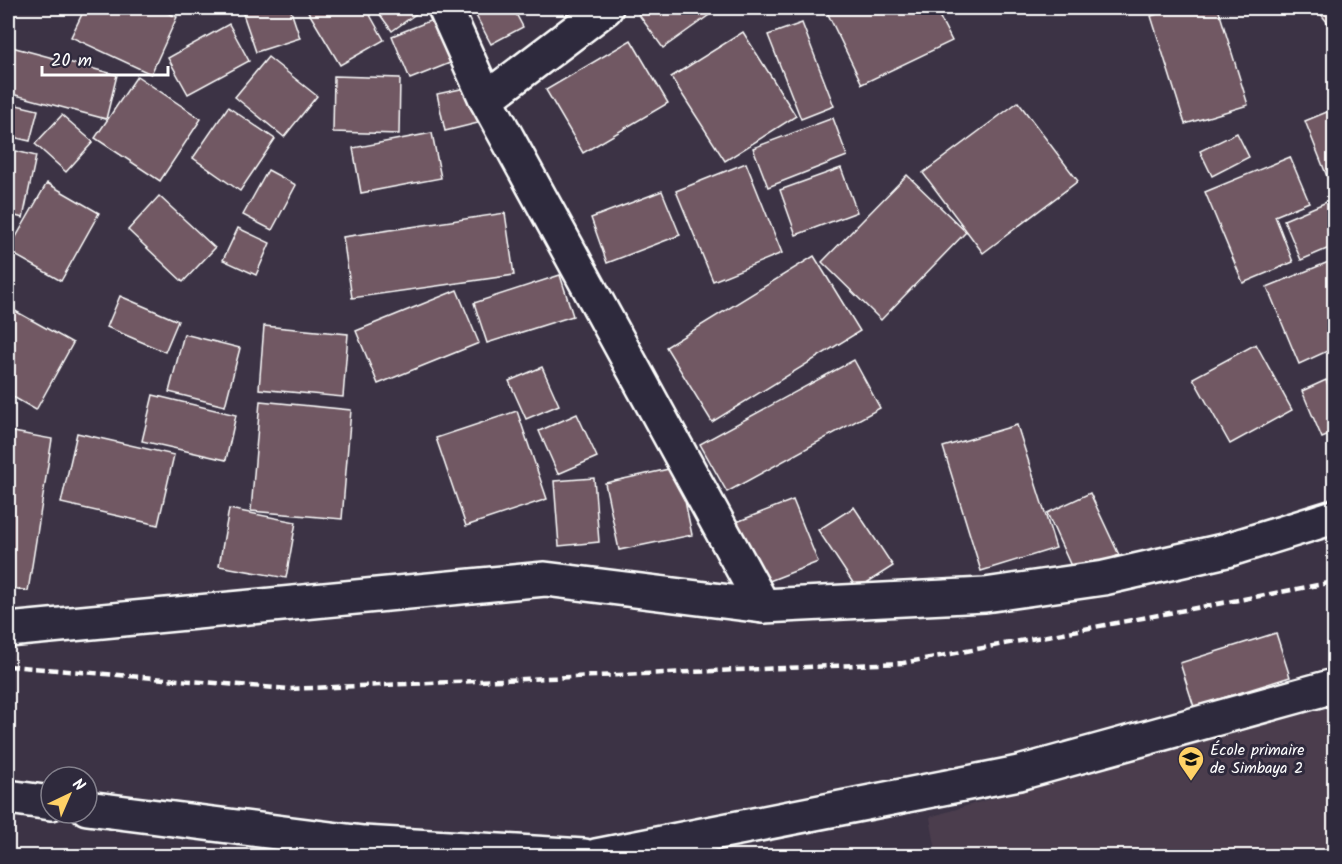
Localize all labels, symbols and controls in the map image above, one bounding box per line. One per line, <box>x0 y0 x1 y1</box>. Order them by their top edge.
scale bar <box>42 39 168 77</box>
text: 20 m <box>51 47 92 76</box>
place label: École primaire de Simbaya 2 <box>1210 738 1305 781</box>
school or university icon: École primaire de Simbaya 2 <box>1176 744 1206 782</box>
north arrow <box>39 765 99 825</box>
text: N <box>66 773 91 798</box>

